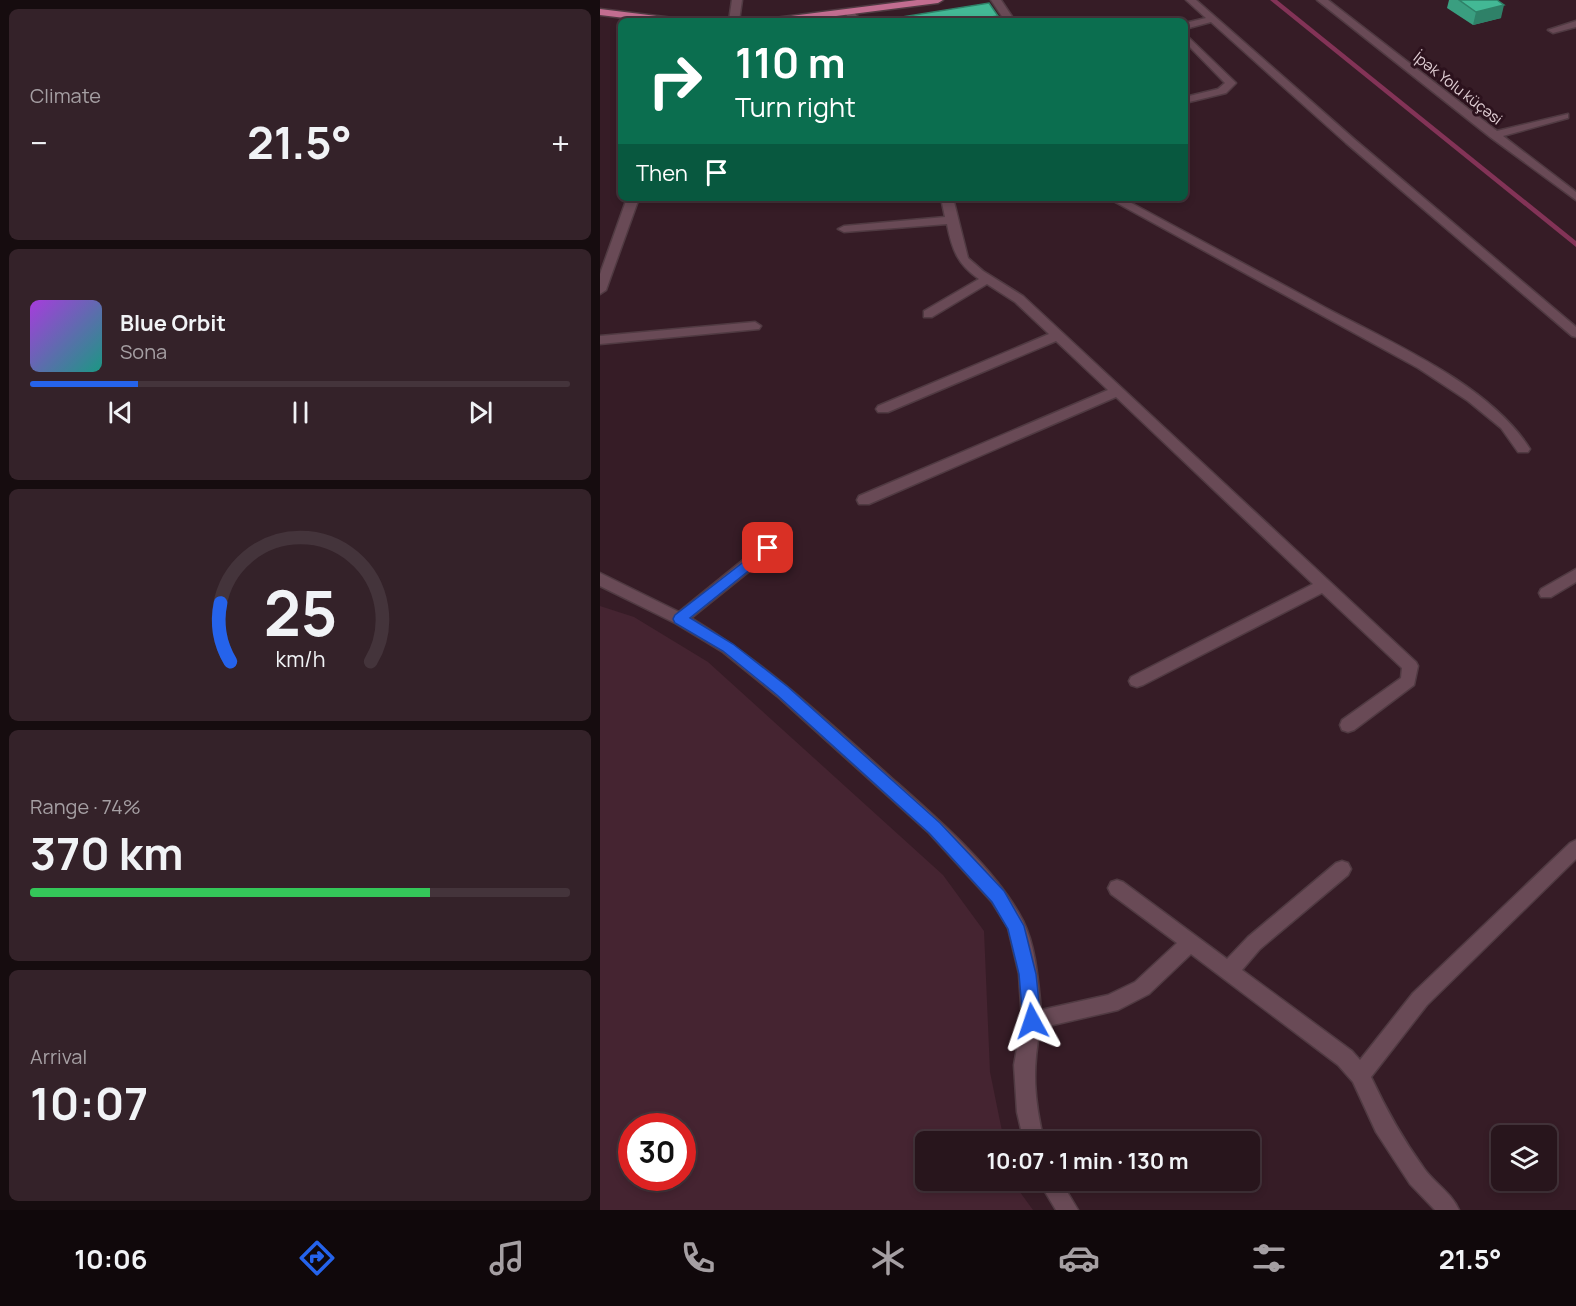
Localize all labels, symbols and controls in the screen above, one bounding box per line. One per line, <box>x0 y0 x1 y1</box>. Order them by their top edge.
text: 110 m <box>735 33 846 91</box>
icon: right <box>636 42 714 120</box>
street label: İpək Yolu küçəsi <box>1409 47 1507 129</box>
text: Climate <box>30 82 101 109</box>
text: Turn right <box>735 88 856 125</box>
text: 21.5° <box>247 111 352 173</box>
text: − <box>30 120 48 165</box>
text: + <box>551 120 570 165</box>
icon: arrive <box>700 156 733 189</box>
text: Then <box>636 158 688 188</box>
text: Blue Orbit <box>120 308 226 338</box>
text: Sona <box>120 338 167 365</box>
icon: previous <box>104 396 137 429</box>
icon: pause <box>284 396 317 429</box>
icon: next <box>464 396 497 429</box>
pin <box>742 522 793 573</box>
icon: arrive <box>751 531 784 564</box>
text: 25 <box>263 569 337 655</box>
text: km/h <box>275 644 325 673</box>
text: Range · 74% <box>30 793 141 820</box>
text: 370 km <box>30 822 183 884</box>
position arrow <box>1000 989 1064 1053</box>
text: Arrival <box>30 1043 87 1070</box>
text: 10:07 <box>30 1072 148 1134</box>
speed limit sign: 30 <box>618 1113 696 1191</box>
map controls <box>1491 1125 1557 1191</box>
button: layers <box>1491 1125 1557 1191</box>
text: 10:07 · 1 min · 130 m <box>986 1146 1189 1176</box>
icon: directions <box>296 1237 338 1279</box>
icon: music <box>486 1237 528 1279</box>
icon: phone <box>677 1237 719 1279</box>
icon: climate <box>867 1237 909 1279</box>
icon: car <box>1058 1237 1100 1279</box>
icon: filters <box>1248 1237 1290 1279</box>
text: 10:06 <box>74 1240 148 1277</box>
text: 21.5° <box>1439 1240 1502 1277</box>

